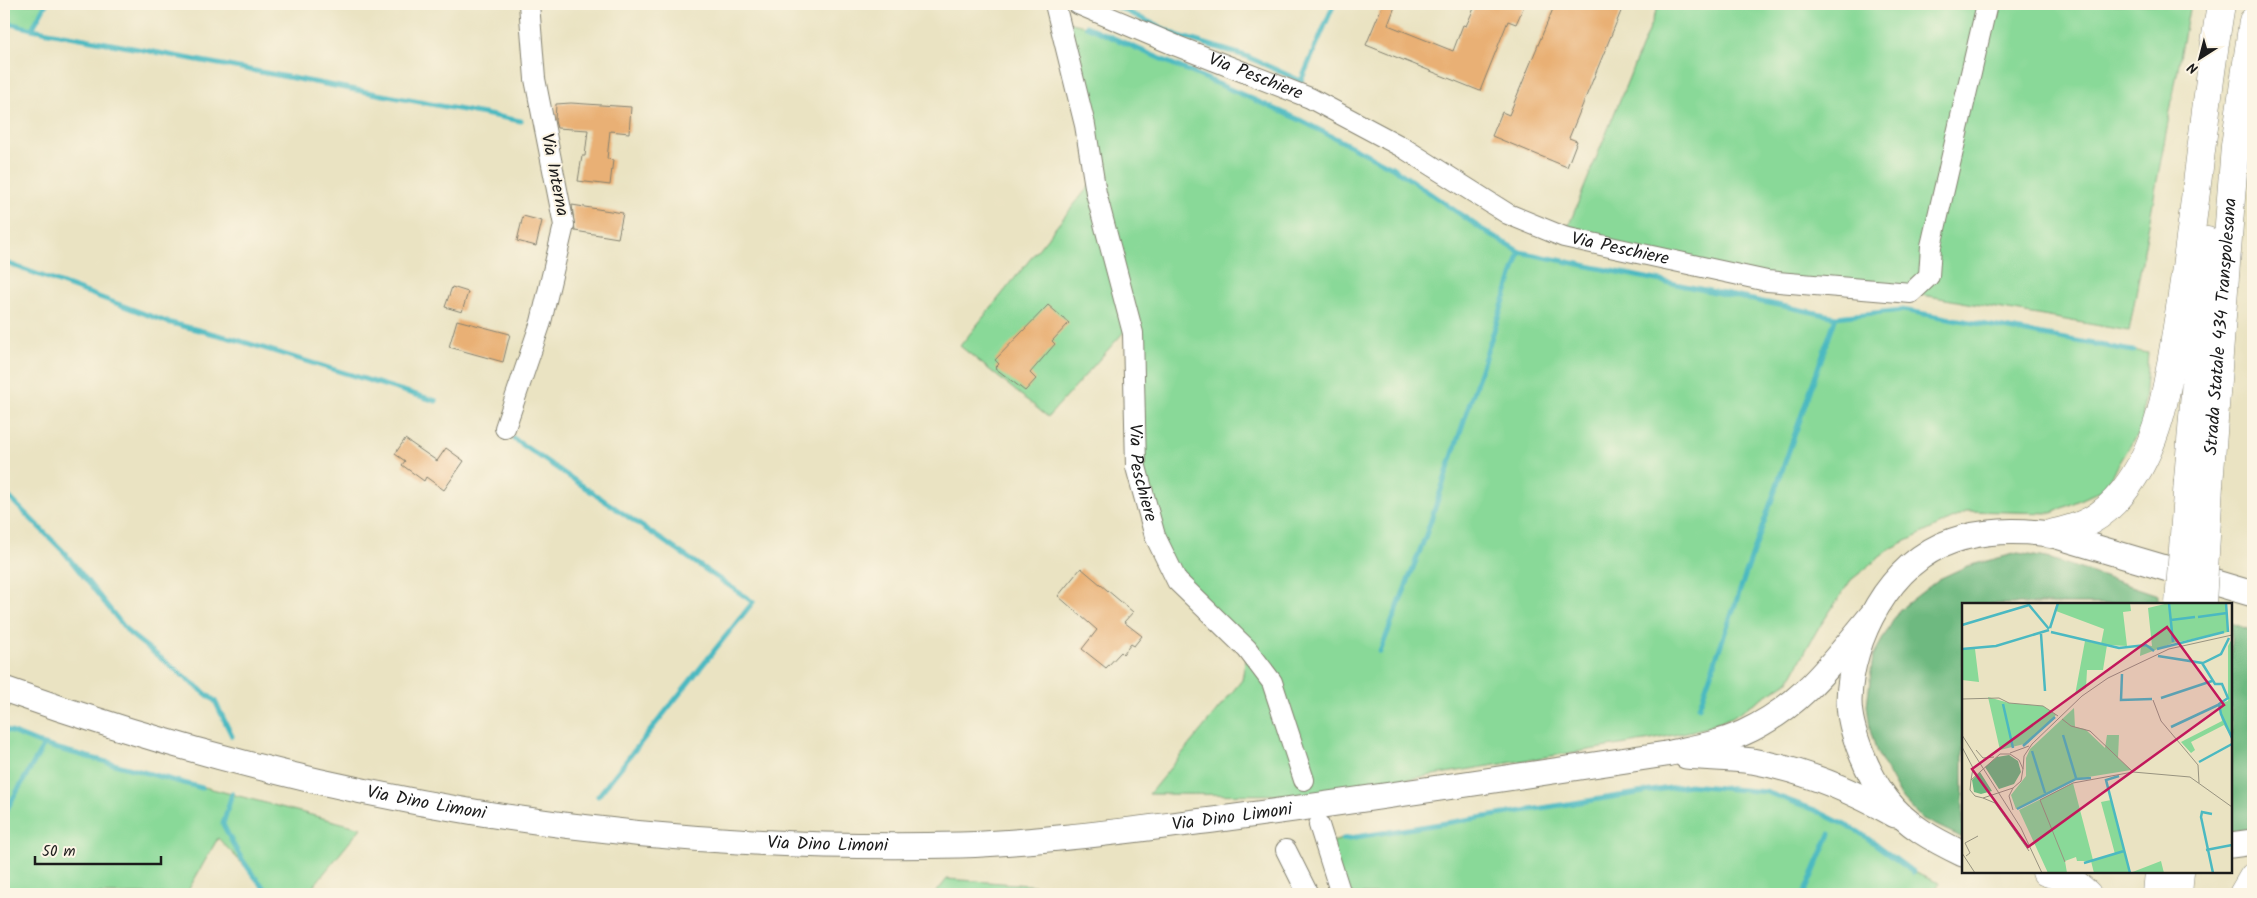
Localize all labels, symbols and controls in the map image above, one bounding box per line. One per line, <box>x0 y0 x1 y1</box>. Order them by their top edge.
north arrow <box>2174 32 2224 82</box>
street label: Via Peschiere <box>1204 45 1307 108</box>
text: N <box>2183 56 2203 79</box>
street label: Via Interna <box>532 131 576 219</box>
street label: Strada Statale 434 Transpolesana <box>2197 197 2245 456</box>
street label: Via Peschiere <box>1569 224 1672 274</box>
street label: Via Peschiere <box>1121 424 1165 525</box>
inset map <box>1962 603 2232 873</box>
street label: Via Dino Limoni <box>364 778 489 828</box>
street label: Via Dino Limoni <box>1170 795 1295 839</box>
street label: Via Dino Limoni <box>767 828 889 860</box>
scale bar <box>35 833 161 865</box>
text: 50 m <box>42 840 76 864</box>

